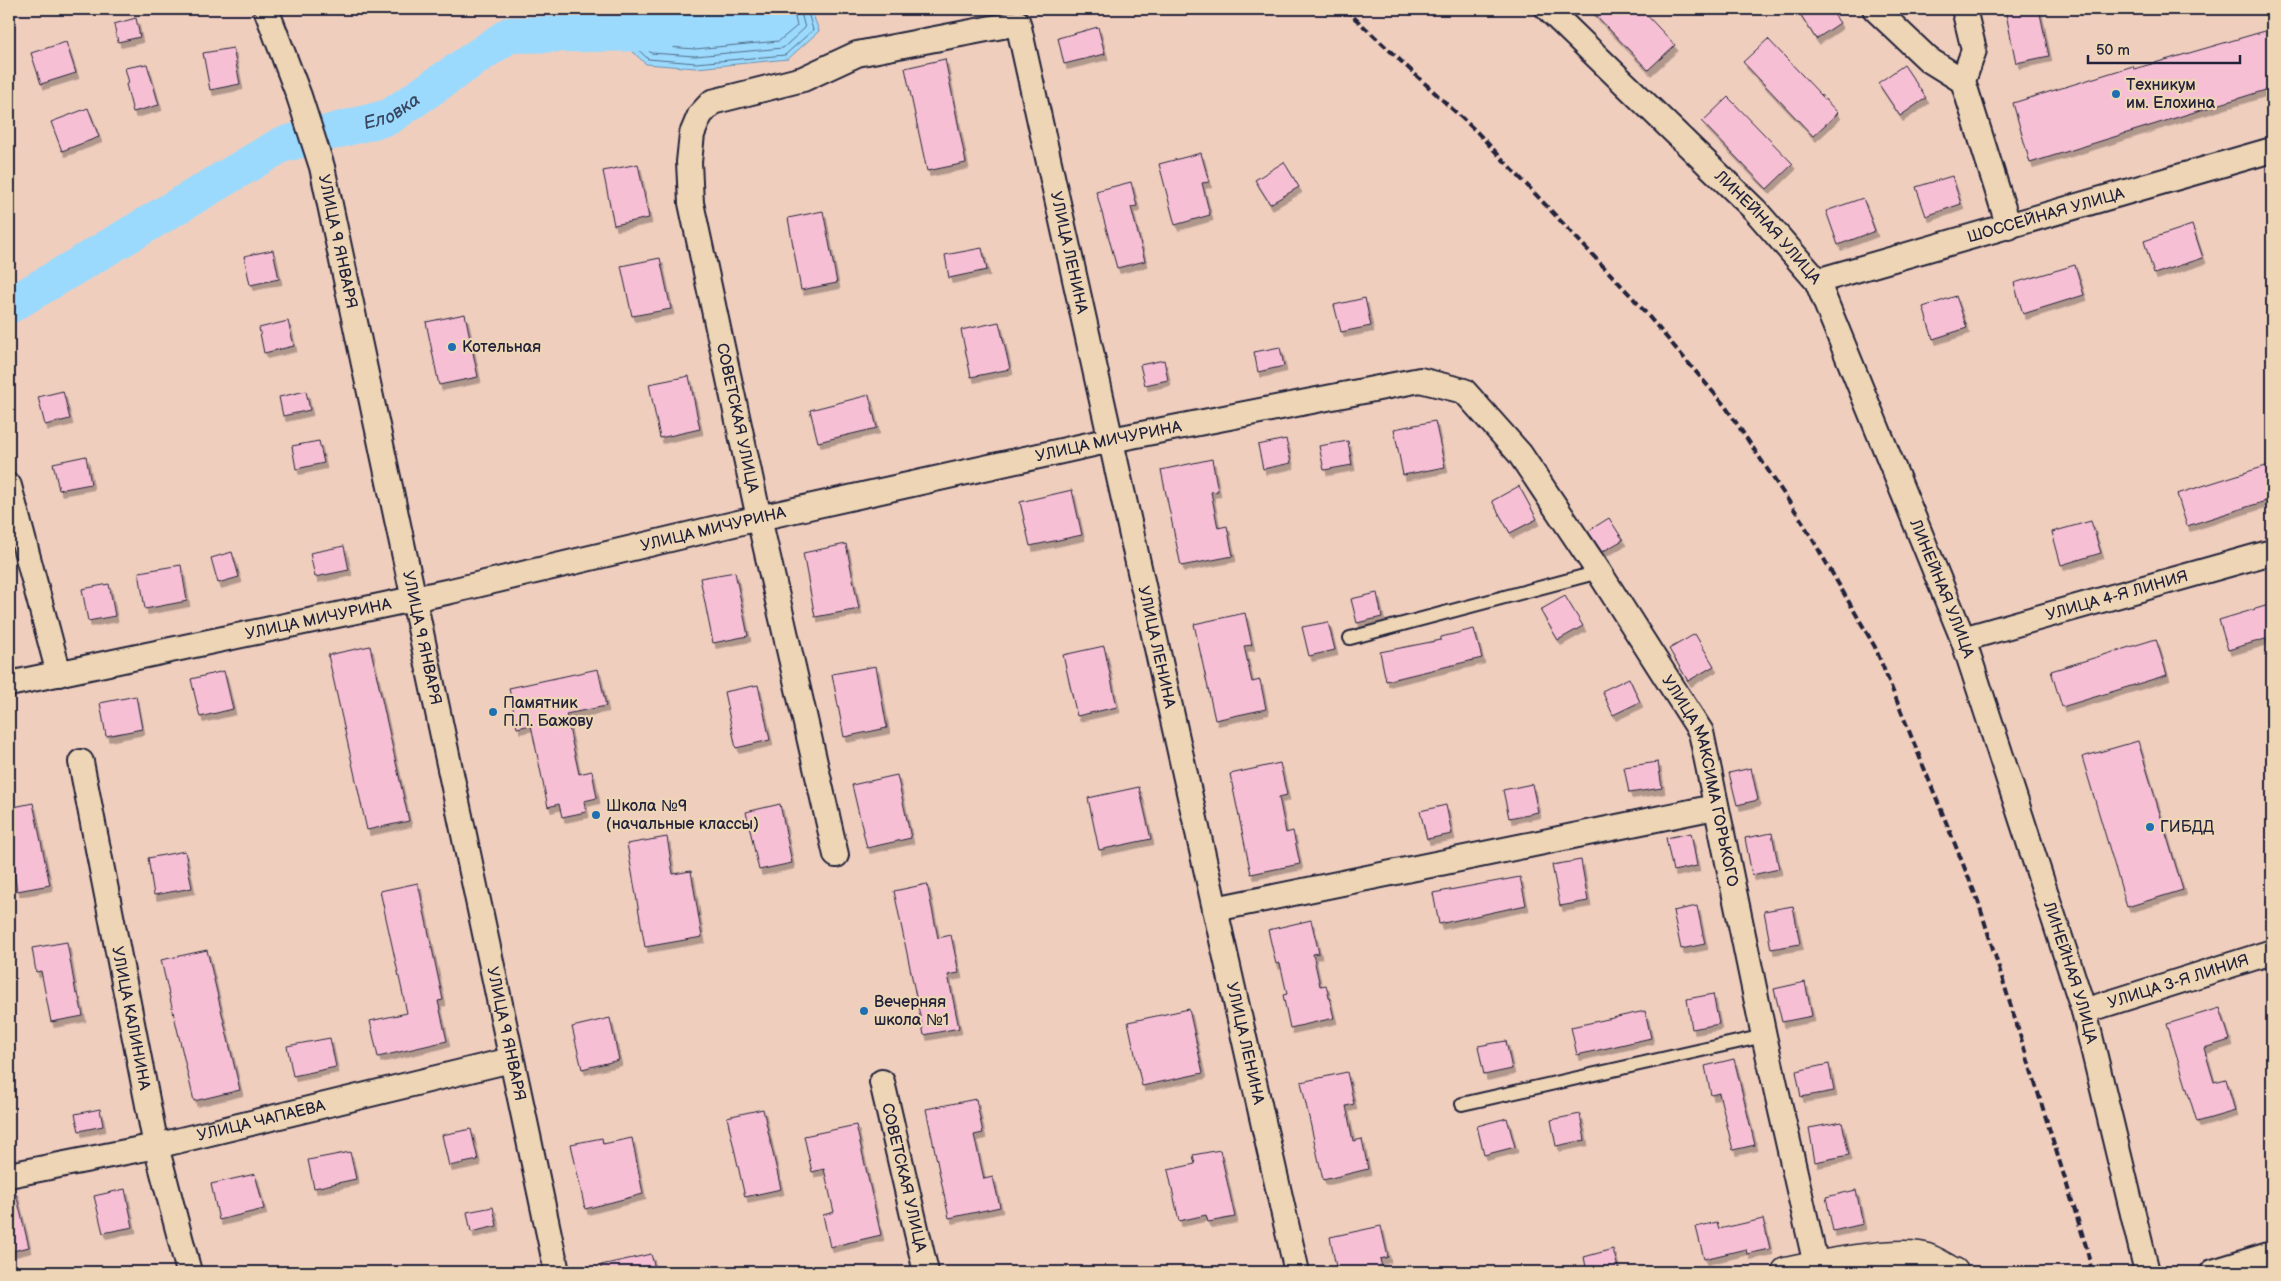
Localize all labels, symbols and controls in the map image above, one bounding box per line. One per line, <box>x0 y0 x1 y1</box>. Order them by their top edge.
scale bar <box>2088 32 2241 64</box>
text: 50 m <box>2096 41 2130 60</box>
place label: Техникум им. Елохина <box>2126 76 2216 113</box>
marker: Техникум им. Елохина <box>2110 88 2122 100</box>
water label: Еловка <box>361 89 424 134</box>
street label: ЛИНЕЙНАЯ УЛИЦА <box>1710 166 1825 288</box>
street label: УЛИЦА 9 ЯНВАРЯ <box>314 173 361 310</box>
street label: ШОССЕЙНАЯ УЛИЦА <box>1965 183 2127 247</box>
street label: УЛИЦА ЛЕНИНА <box>1046 190 1092 316</box>
place label: Котельная <box>462 338 541 357</box>
marker: Котельная <box>446 341 458 353</box>
street label: СОВЕТСКАЯ УЛИЦА <box>712 342 762 495</box>
street label: УЛИЦА МИЧУРИНА <box>1034 417 1183 466</box>
street label: УЛИЦА МИЧУРИНА <box>639 503 788 555</box>
street label: ЛИНЕЙНАЯ УЛИЦА <box>1905 516 1978 661</box>
street label: УЛИЦА 4-Я ЛИНИЯ <box>2044 567 2190 625</box>
street label: УЛИЦА 9 ЯНВАРЯ <box>399 569 446 707</box>
street label: УЛИЦА ЛЕНИНА <box>1134 584 1180 710</box>
street label: УЛИЦА МИЧУРИНА <box>244 594 393 644</box>
street label: УЛИЦА МАКСИМА ГОРЬКОГО <box>1658 672 1742 889</box>
place label: Памятник П.П. Бажову <box>503 694 594 731</box>
marker: Памятник П.П. Бажову <box>487 706 499 718</box>
place label: Школа №9 (начальные классы) <box>606 797 759 834</box>
marker: Школа №9 (начальные классы) <box>590 809 602 821</box>
place label: ГИБДД <box>2160 818 2214 837</box>
marker: ГИБДД <box>2144 821 2156 833</box>
street label: ЛИНЕЙНАЯ УЛИЦА <box>2039 898 2101 1046</box>
street label: УЛИЦА КАЛИНИНА <box>108 945 154 1092</box>
street label: УЛИЦА 3-Я ЛИНИЯ <box>2105 950 2251 1012</box>
street label: УЛИЦА 9 ЯНВАРЯ <box>483 965 530 1103</box>
street label: УЛИЦА ЛЕНИНА <box>1222 980 1268 1106</box>
place label: Вечерняя школа №1 <box>874 993 949 1030</box>
marker: Вечерняя школа №1 <box>858 1005 870 1017</box>
street label: УЛИЦА ЧАПАЕВА <box>195 1096 327 1145</box>
street label: СОВЕТСКАЯ УЛИЦА <box>878 1101 931 1254</box>

